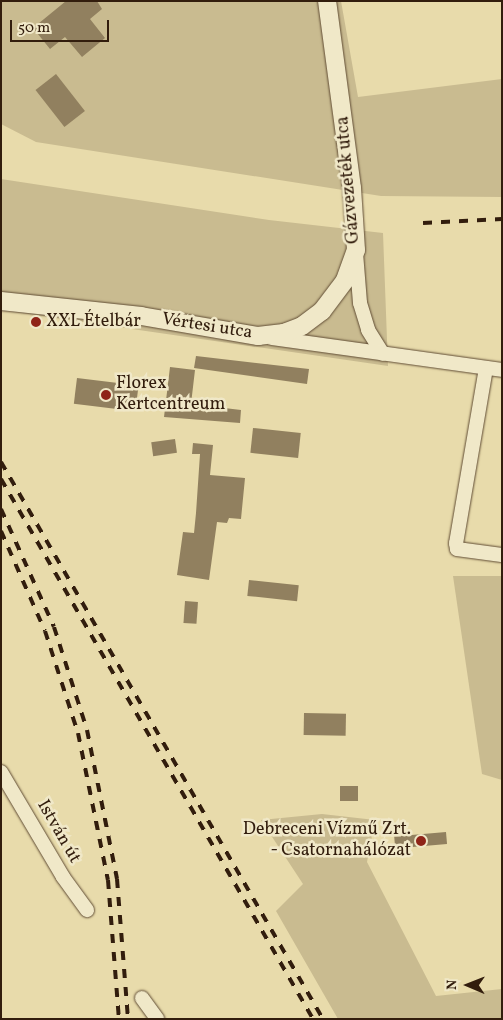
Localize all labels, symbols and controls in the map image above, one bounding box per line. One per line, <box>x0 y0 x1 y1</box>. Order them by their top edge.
scale bar <box>12 10 111 42</box>
text: 50 m <box>18 18 50 39</box>
street label: Gázvezeték utca <box>333 115 365 245</box>
street label: Vértesi utca <box>160 309 254 345</box>
place label: XXL Ételbár <box>46 311 141 333</box>
marker: XXL Ételbár <box>30 316 42 328</box>
place label: Florex Kertcentreum <box>116 374 225 416</box>
marker: Florex Kertcentreum <box>100 389 112 401</box>
street label: István út <box>31 796 85 868</box>
place label: Debreceni Vízmű Zrt. - Csatornahálózat <box>242 820 411 862</box>
marker: Debreceni Vízmű Zrt. - Csatornahálózat <box>415 835 427 847</box>
north arrow <box>443 960 493 1010</box>
text: N <box>443 979 462 990</box>

